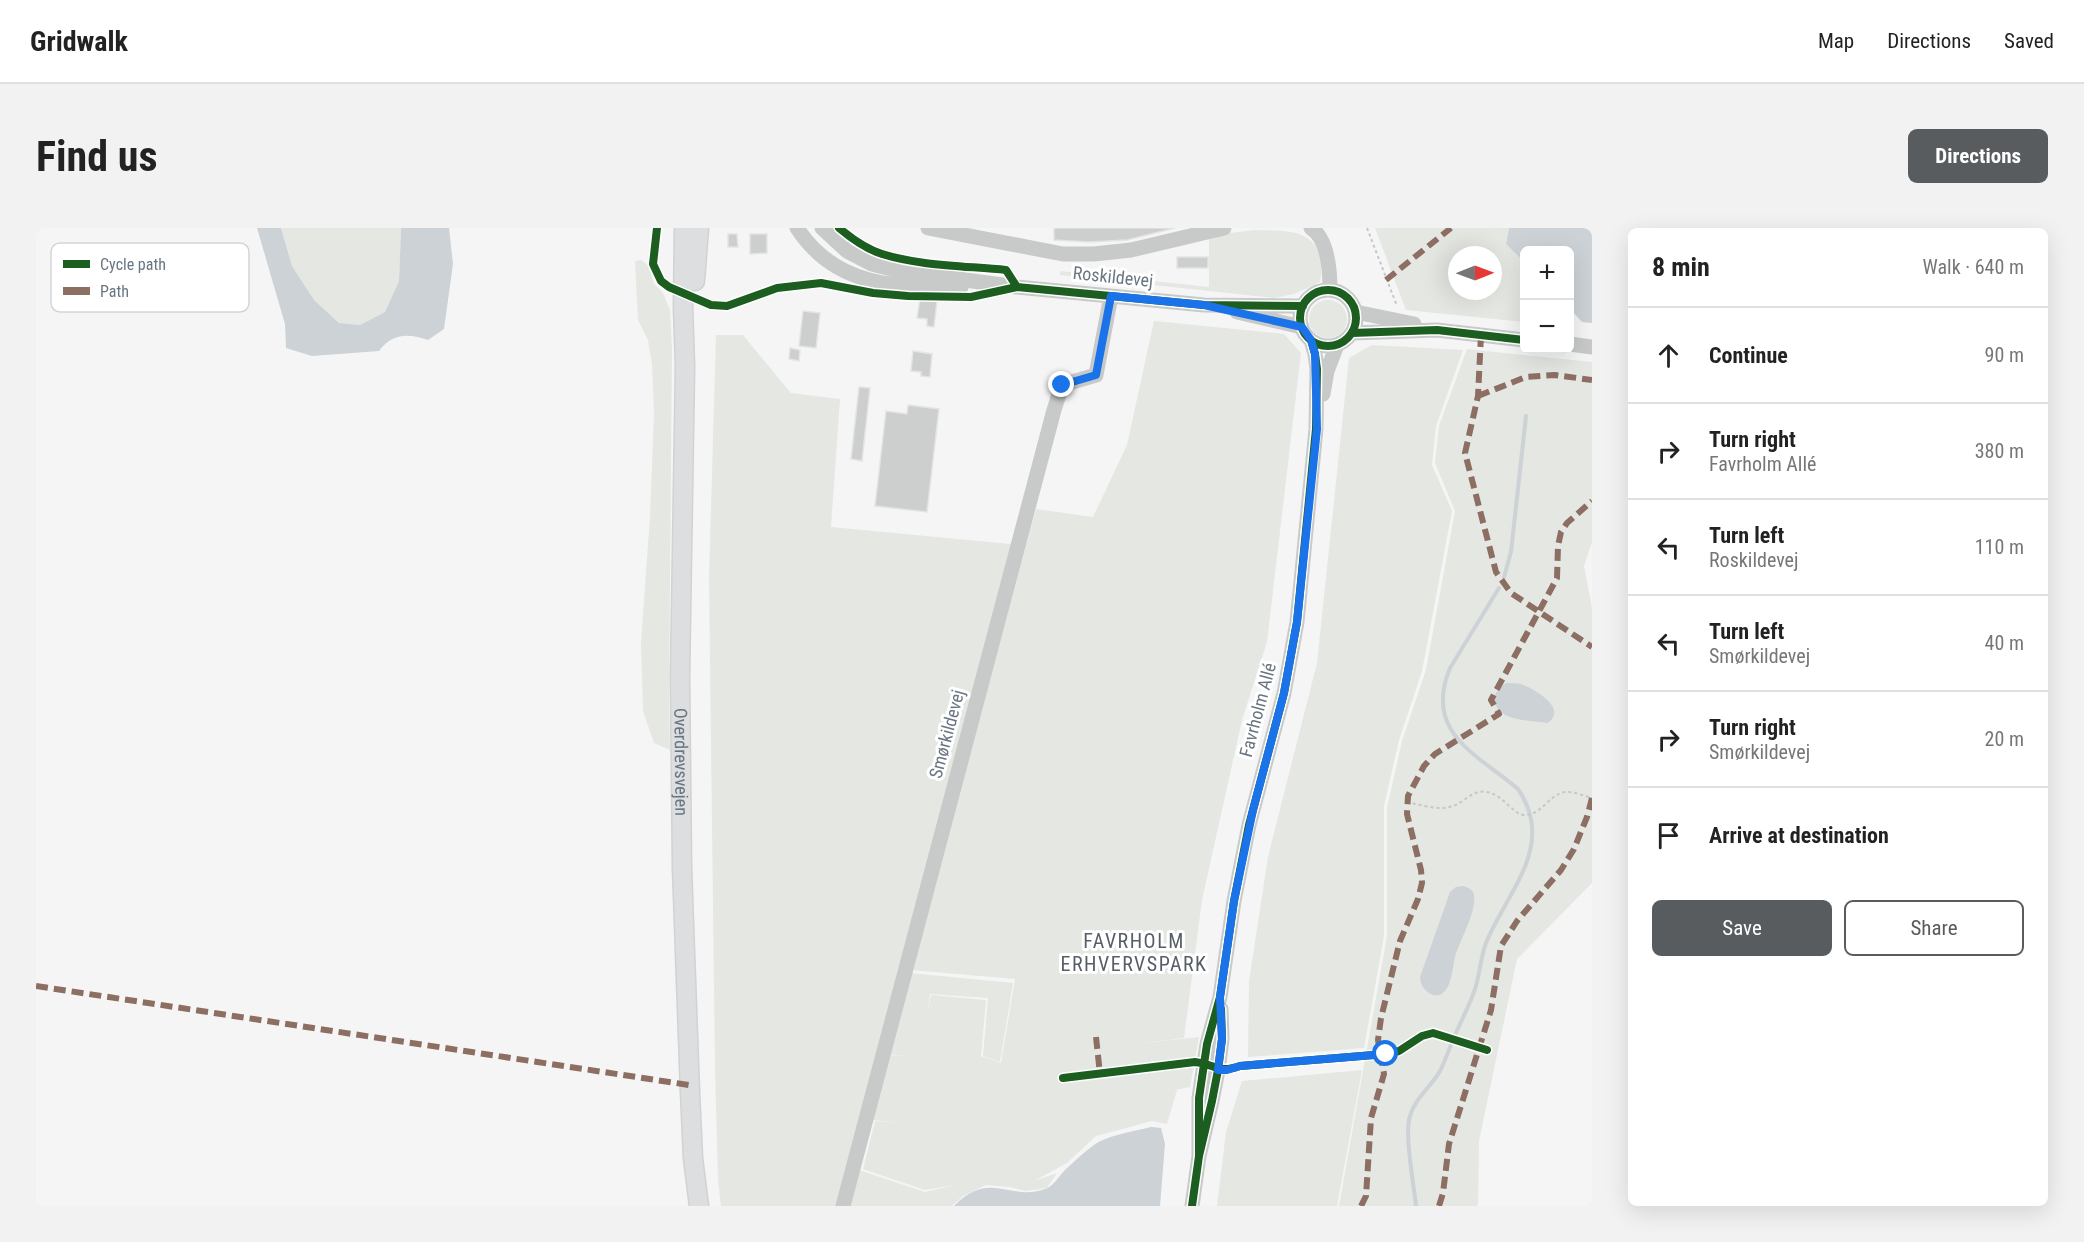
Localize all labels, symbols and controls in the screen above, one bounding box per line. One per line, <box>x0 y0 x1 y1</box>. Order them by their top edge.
text: Gridwalk <box>30 25 128 58</box>
text: Map <box>1818 29 1854 53</box>
text: Directions <box>1887 29 1971 53</box>
text: Saved <box>2004 29 2054 53</box>
button: Directions <box>1908 129 2048 183</box>
text: Find us <box>36 132 157 181</box>
legend <box>51 243 249 312</box>
north arrow <box>1448 246 1502 300</box>
map controls <box>1520 246 1574 354</box>
button: + <box>1520 246 1574 300</box>
text: 8 min <box>1652 252 1710 282</box>
text: Cycle path <box>100 255 166 274</box>
text: Walk · 640 m <box>1923 255 2024 279</box>
street label: Roskildevej <box>1072 262 1154 291</box>
text: Path <box>100 282 129 301</box>
button: − <box>1520 300 1574 354</box>
icon: ahead <box>1652 339 1685 372</box>
text: Continue <box>1709 343 1788 368</box>
text: 90 m <box>1985 343 2024 367</box>
route end <box>1048 371 1074 397</box>
text: Turn right <box>1709 427 1796 452</box>
icon: right <box>1652 435 1685 468</box>
text: 380 m <box>1975 439 2024 463</box>
text: Favrholm Allé <box>1709 452 1816 476</box>
text: Turn left <box>1709 523 1784 548</box>
icon: left <box>1652 531 1685 564</box>
text: 110 m <box>1975 535 2024 559</box>
text: Roskildevej <box>1709 548 1798 572</box>
text: Turn left <box>1709 619 1784 644</box>
icon: left <box>1652 627 1685 660</box>
text: 40 m <box>1985 631 2024 655</box>
text: Smørkildevej <box>1709 644 1810 668</box>
street label: Favrholm Allé <box>1235 660 1280 759</box>
street label: Smørkildevej <box>925 687 968 781</box>
street label: Overdrevsvejen <box>670 708 692 816</box>
text: Turn right <box>1709 715 1796 740</box>
icon: right <box>1652 723 1685 756</box>
text: 20 m <box>1985 727 2024 751</box>
text: Smørkildevej <box>1709 740 1810 764</box>
icon: arrive <box>1652 819 1685 852</box>
text: Arrive at destination <box>1709 823 1889 848</box>
button: Save <box>1652 900 1832 956</box>
button: Share <box>1844 900 2024 956</box>
district label: FAVRHOLM ERHVERVSPARK <box>1061 929 1207 976</box>
route start <box>1372 1040 1398 1066</box>

